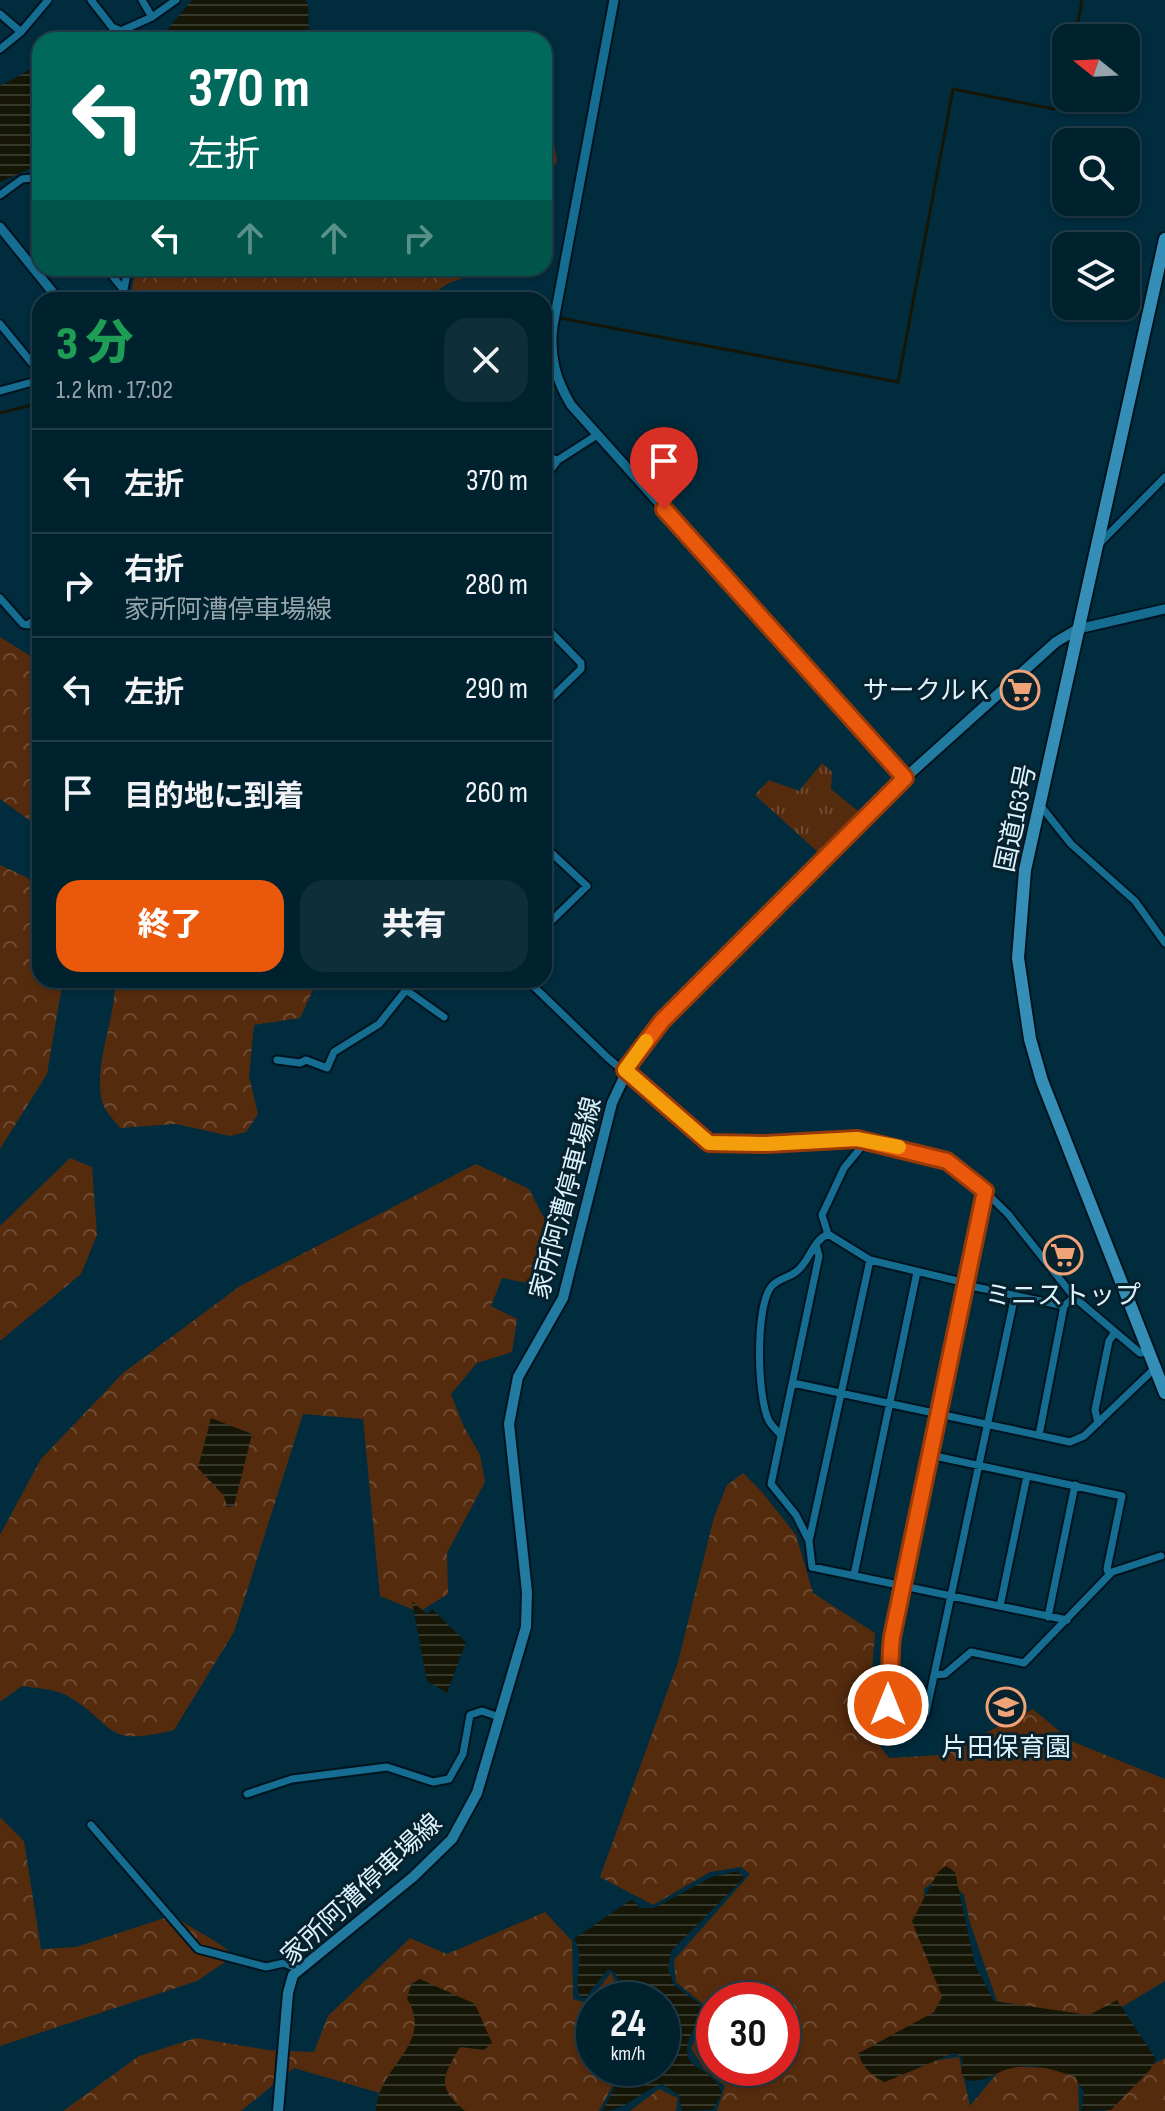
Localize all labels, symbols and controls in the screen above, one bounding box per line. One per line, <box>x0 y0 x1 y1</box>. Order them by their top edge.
north arrow <box>1052 24 1140 112</box>
map controls <box>1052 24 1140 320</box>
text: 370 m <box>188 56 310 123</box>
icon: left <box>56 64 160 168</box>
button: search <box>1052 128 1140 216</box>
text: 左折 <box>188 134 260 177</box>
icon: left <box>144 216 188 260</box>
icon: ahead <box>228 216 272 260</box>
icon: ahead <box>312 216 356 260</box>
icon: right <box>396 216 440 260</box>
button: layers <box>1052 232 1140 320</box>
text: 3 分 <box>56 316 134 373</box>
button: close <box>444 318 528 402</box>
text: 1.2 km · 17:02 <box>56 375 173 406</box>
pin <box>630 427 698 509</box>
icon: arrive <box>642 439 686 483</box>
icon: left <box>56 459 100 503</box>
text: 370 m <box>466 463 528 499</box>
text: 左折 <box>124 467 184 503</box>
text: 右折 <box>124 552 184 588</box>
icon: right <box>56 563 100 607</box>
text: 280 m <box>465 567 528 603</box>
text: 家所阿漕停車場線 <box>124 595 332 626</box>
icon: left <box>56 667 100 711</box>
supermarket icon: サークルＫ <box>999 669 1041 711</box>
text: 290 m <box>465 671 528 707</box>
text: 左折 <box>124 675 184 711</box>
place label: サークルＫ <box>863 676 992 707</box>
street label: 国道163号 <box>990 762 1043 875</box>
icon: arrive <box>56 771 100 815</box>
text: 260 m <box>465 775 528 811</box>
text: 目的地に到着 <box>124 779 304 815</box>
button: 終了 <box>56 880 284 972</box>
button: 共有 <box>300 880 528 972</box>
street label: 家所阿漕停車場線 <box>525 1094 608 1303</box>
supermarket icon: ミニストップ <box>1042 1234 1084 1276</box>
place label: ミニストップ <box>985 1281 1141 1312</box>
position arrow <box>846 1663 930 1747</box>
school or university icon: 片田保育園 <box>985 1686 1027 1728</box>
place label: 片田保育園 <box>941 1733 1071 1764</box>
street label: 家所阿漕停車場線 <box>275 1808 449 1972</box>
speed limit sign: 30 <box>696 1982 800 2086</box>
text: 24 <box>610 2000 646 2048</box>
text: km/h <box>611 2042 645 2066</box>

